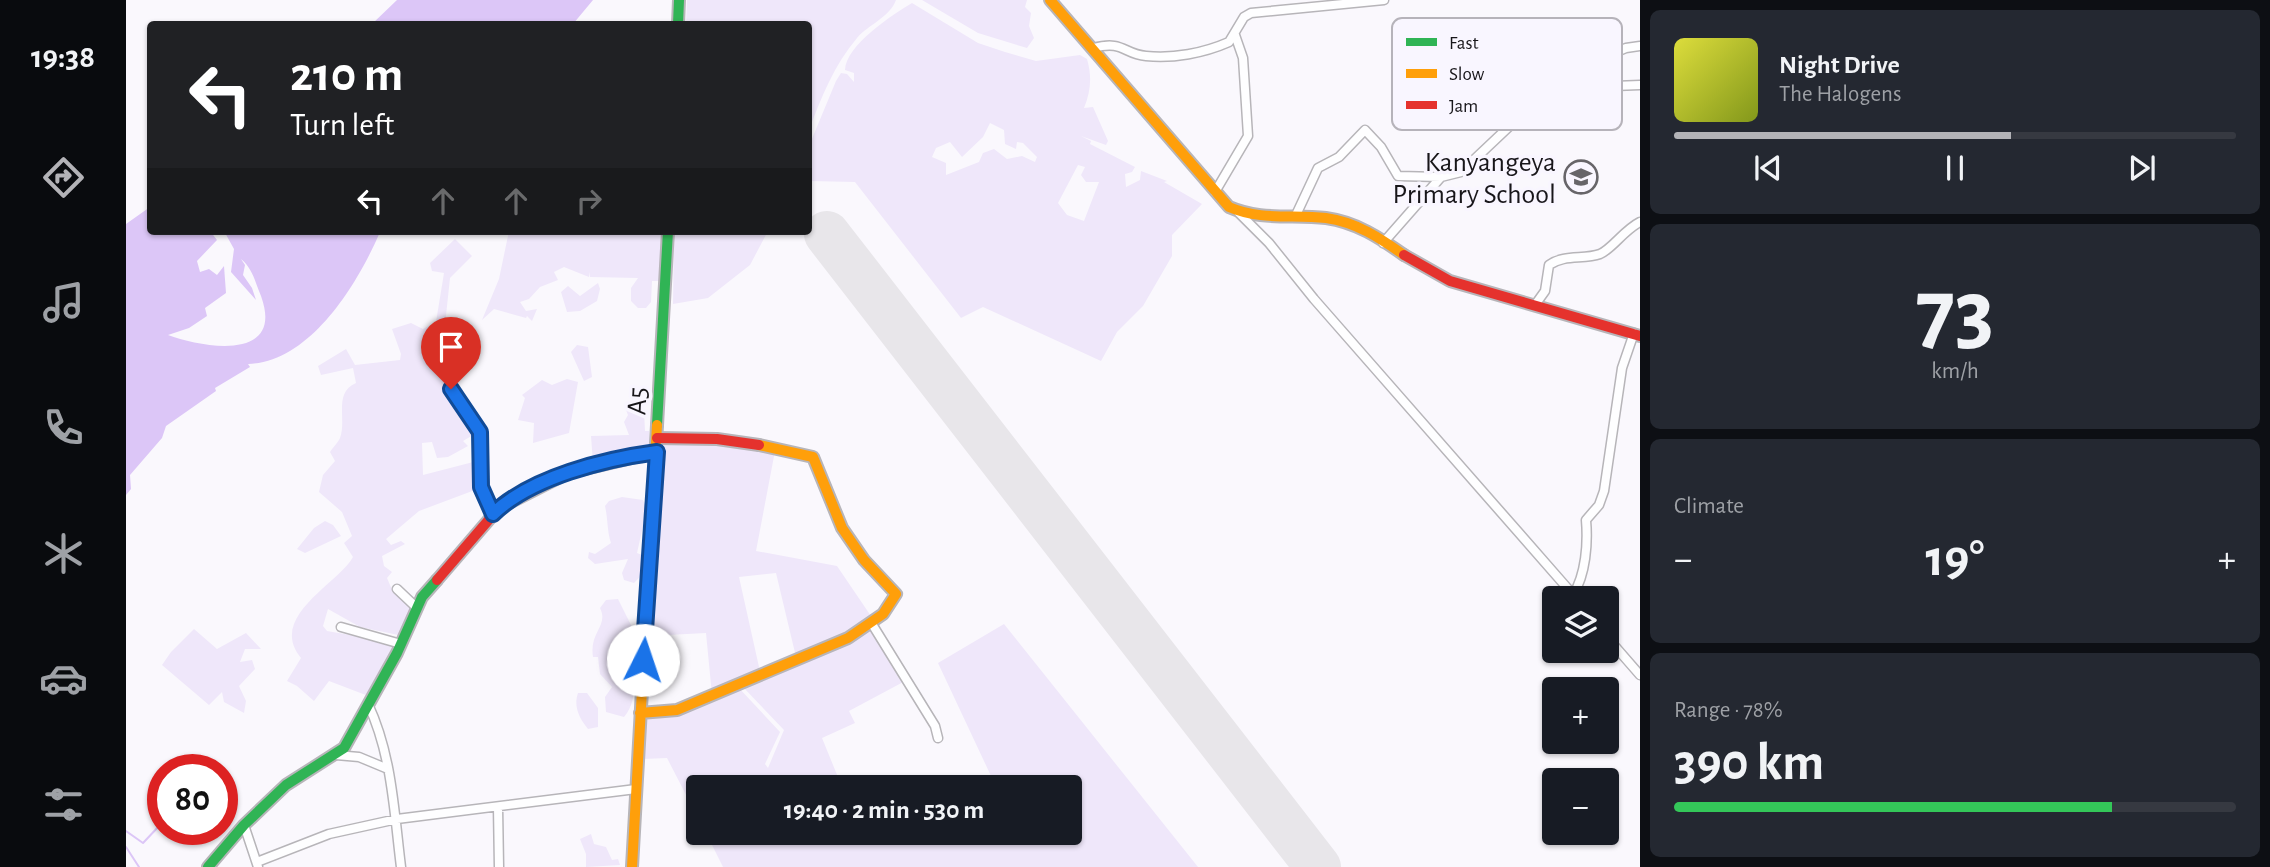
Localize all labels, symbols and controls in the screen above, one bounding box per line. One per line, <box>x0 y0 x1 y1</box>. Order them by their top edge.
legend <box>1392 18 1622 130</box>
text: Fast <box>1449 34 1479 53</box>
text: 19:38 <box>31 41 95 73</box>
icon: left <box>175 49 266 140</box>
text: 210 m <box>290 51 403 100</box>
text: Night Drive <box>1779 52 1900 78</box>
text: Slow <box>1449 65 1485 84</box>
text: The Halogens <box>1779 83 1901 106</box>
text: Jam <box>1449 97 1478 116</box>
text: Turn left <box>290 109 394 141</box>
place label: Kanyangeya Primary School <box>1393 149 1556 209</box>
icon: previous <box>1749 149 1787 187</box>
icon: pause <box>1936 149 1974 187</box>
icon: next <box>2123 149 2161 187</box>
icon: directions <box>39 153 88 202</box>
school or university icon: Kanyangeya Primary School <box>1562 158 1600 196</box>
icon: left <box>351 182 389 220</box>
icon: ahead <box>424 182 462 220</box>
icon: ahead <box>497 182 535 220</box>
icon: right <box>570 182 608 220</box>
text: 73 <box>1916 267 1994 358</box>
icon: music <box>39 278 88 327</box>
pin <box>421 317 481 389</box>
icon: arrive <box>432 328 470 366</box>
text: km/h <box>1931 360 1979 383</box>
street label: A5 <box>623 386 653 416</box>
icon: phone <box>39 403 88 452</box>
text: Climate <box>1674 495 1744 518</box>
icon: climate <box>39 529 88 578</box>
text: 19° <box>1925 533 1985 585</box>
text: − <box>1674 541 1692 579</box>
text: + <box>2218 541 2236 579</box>
map controls <box>1542 586 1619 845</box>
button: layers <box>1542 586 1619 663</box>
position arrow <box>606 623 680 697</box>
icon: car <box>39 654 88 703</box>
button: + <box>1542 677 1619 754</box>
text: Range · 78% <box>1674 699 1783 722</box>
text: 390 km <box>1674 737 1824 789</box>
speed limit sign: 80 <box>147 754 238 845</box>
button: − <box>1542 768 1619 845</box>
icon: filters <box>39 780 88 829</box>
text: 19:40 · 2 min · 530 m <box>784 797 984 823</box>

